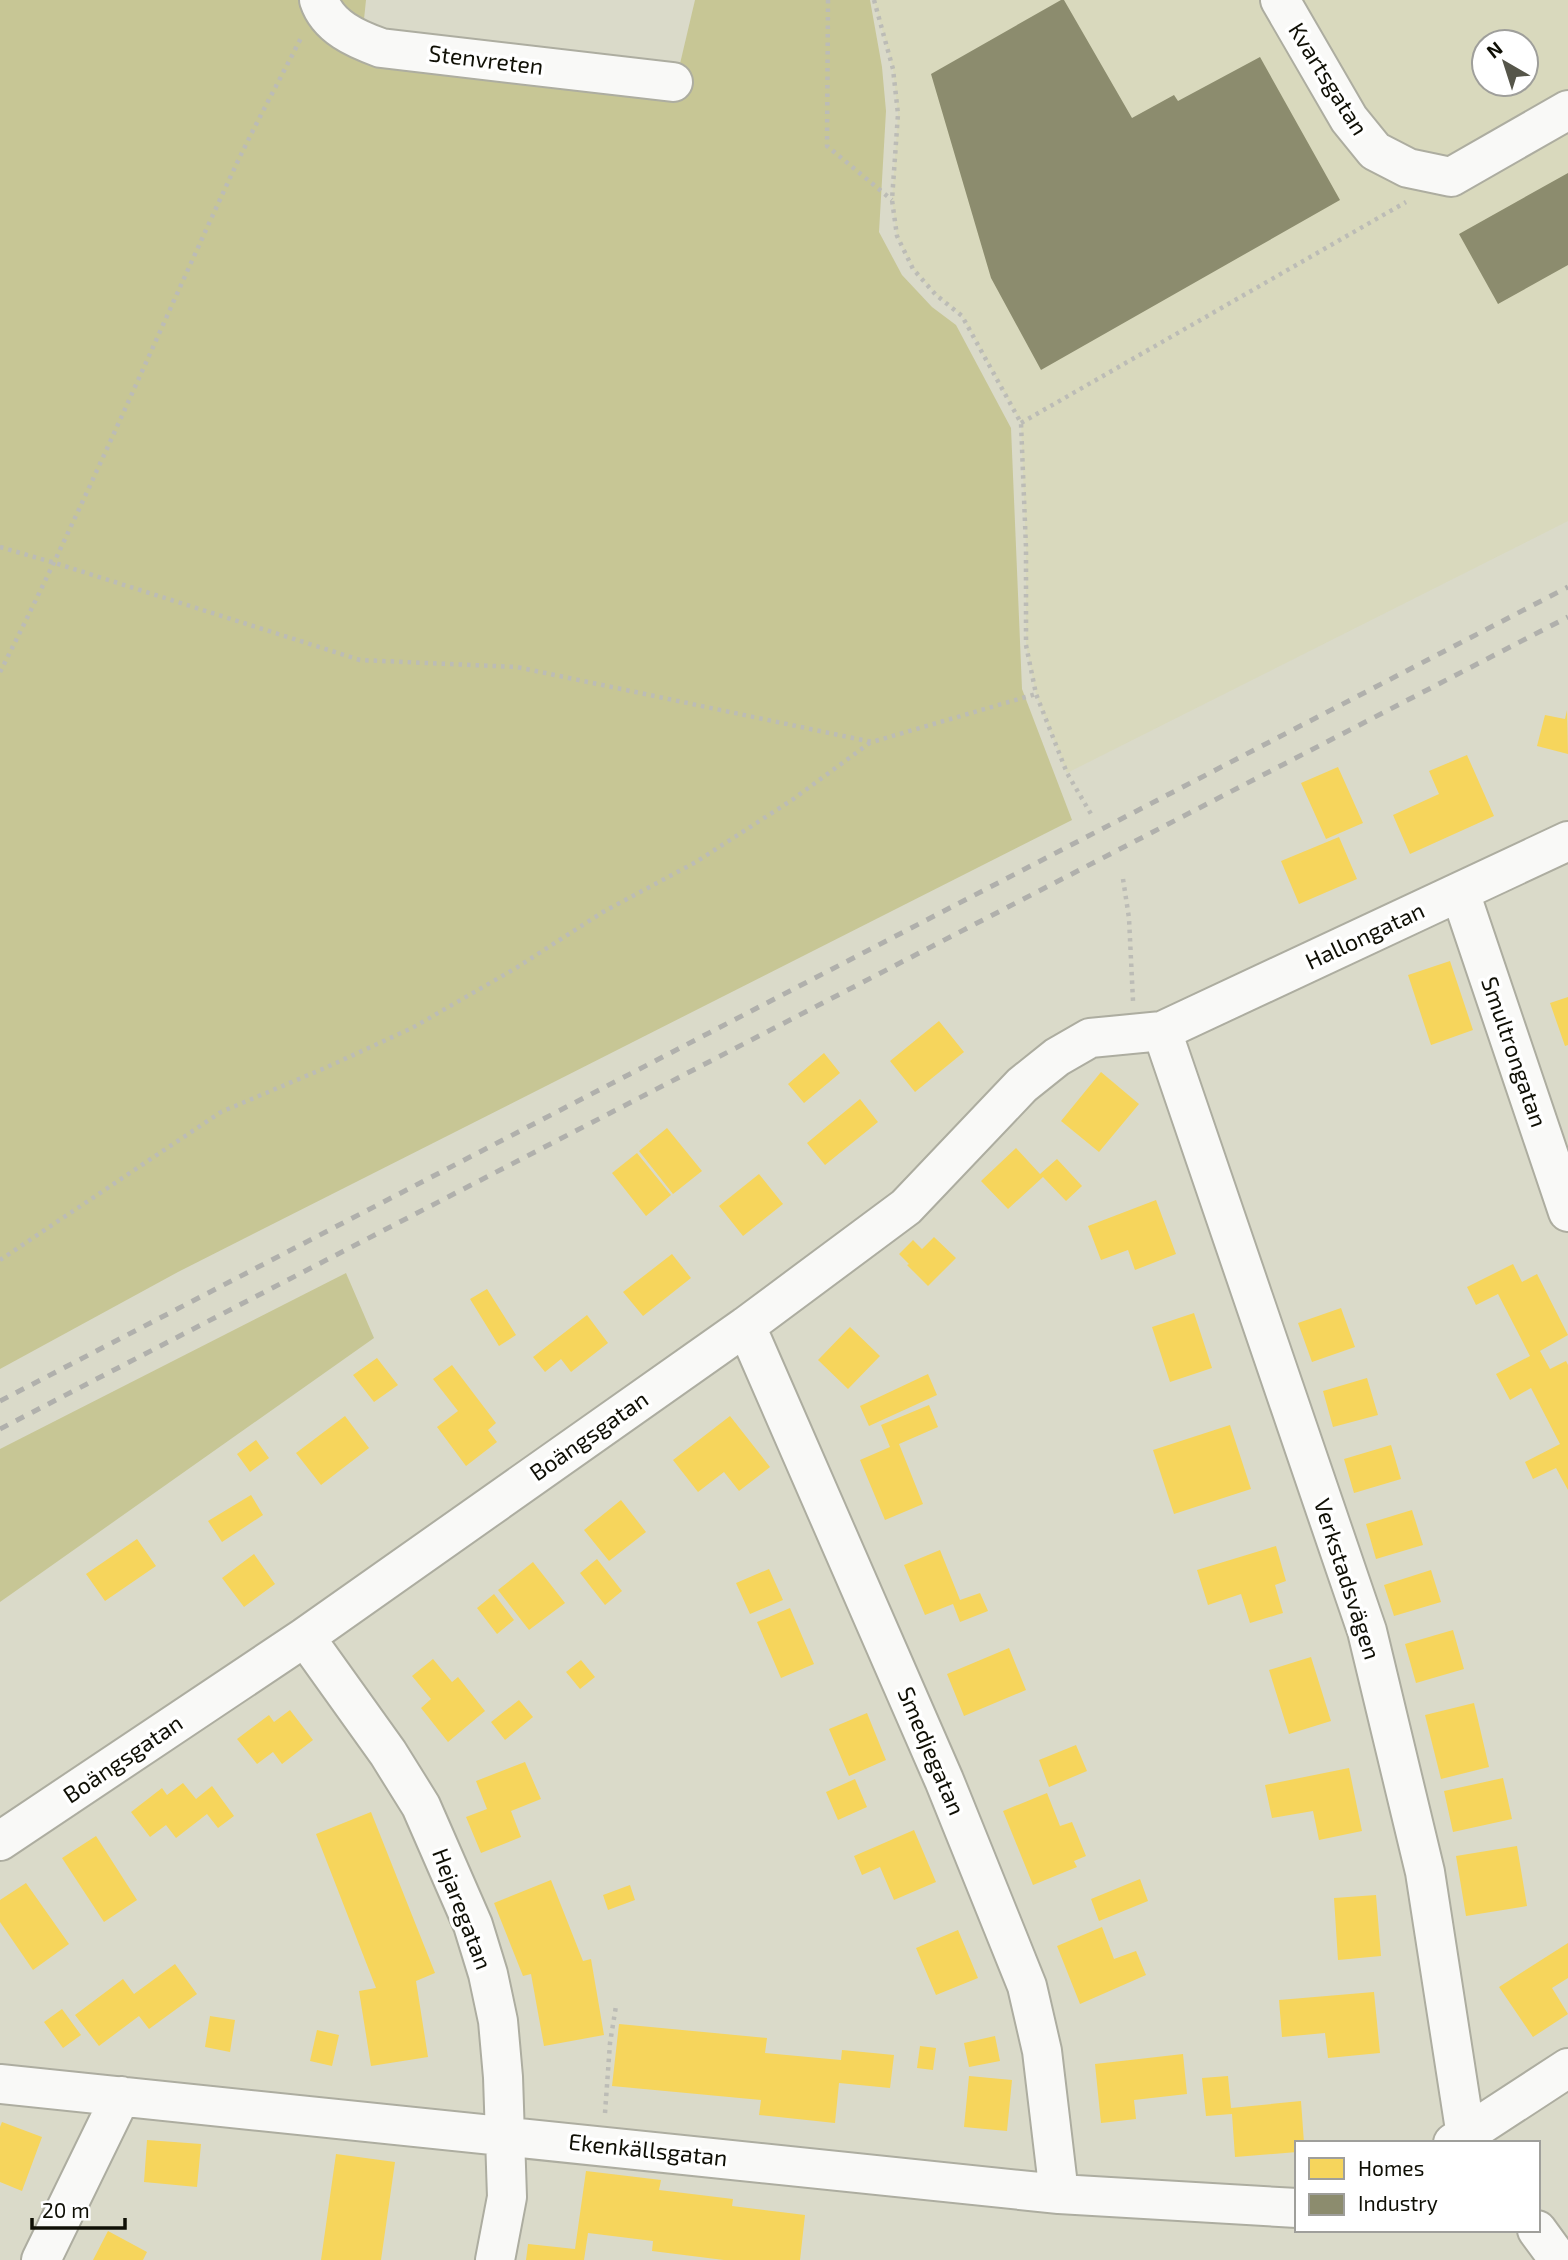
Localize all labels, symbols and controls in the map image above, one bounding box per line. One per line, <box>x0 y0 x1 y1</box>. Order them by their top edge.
street label: Kvartsgatan <box>1283 17 1374 140</box>
north arrow <box>1470 28 1540 98</box>
text: N <box>1481 36 1507 63</box>
street label: Stenvreten <box>427 38 545 80</box>
street label: Hallongatan <box>1301 895 1429 975</box>
street label: Smultrongatan <box>1476 973 1554 1130</box>
street label: Boängsgatan <box>524 1384 653 1486</box>
street label: Verkstadsvägen <box>1309 1495 1387 1663</box>
street label: Smedjegatan <box>892 1682 972 1819</box>
street label: Boängsgatan <box>57 1708 187 1808</box>
street label: Hejaregatan <box>427 1844 499 1973</box>
street label: Ekenkällsgatan <box>567 2127 729 2171</box>
legend <box>1295 2141 1540 2232</box>
text: Homes <box>1358 2155 1424 2180</box>
scale bar <box>32 2186 124 2230</box>
text: Industry <box>1358 2190 1438 2215</box>
text: 20 m <box>42 2197 90 2222</box>

